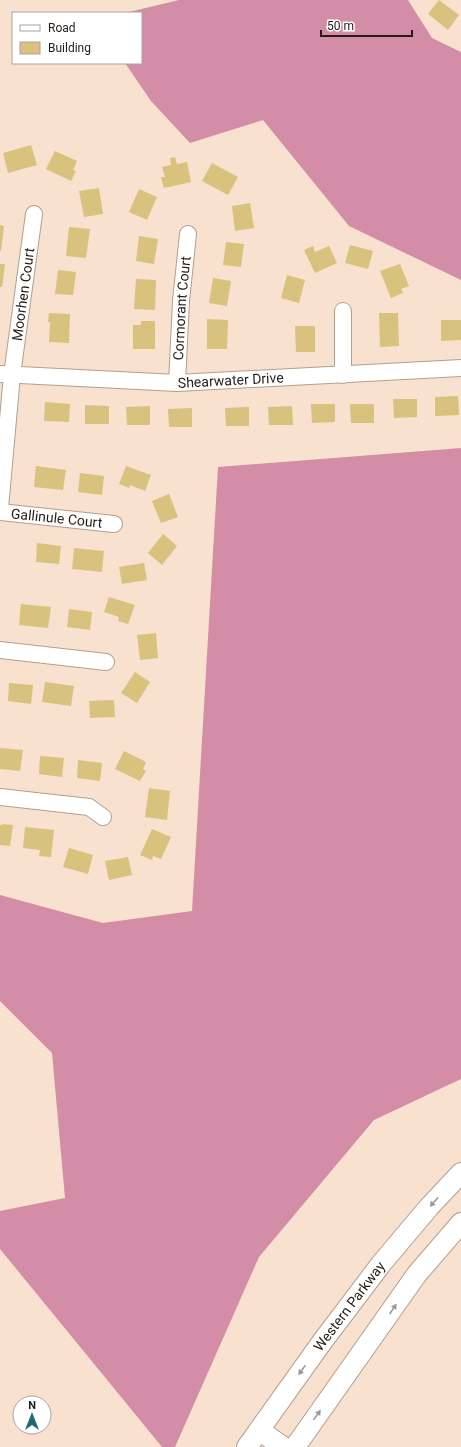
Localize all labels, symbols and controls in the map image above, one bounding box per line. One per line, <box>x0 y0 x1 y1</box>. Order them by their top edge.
legend <box>12 12 142 64</box>
scale bar <box>321 12 412 38</box>
text: 50 m <box>327 19 354 33</box>
text: Road <box>48 21 76 35</box>
text: Building <box>48 41 91 55</box>
street label: Moorhen Court <box>9 246 37 342</box>
street label: Cormorant Court <box>170 255 194 361</box>
street label: Shearwater Drive <box>177 369 284 391</box>
street label: Gallinule Court <box>10 505 104 531</box>
one-way arrow <box>429 1197 439 1207</box>
street label: Western Parkway <box>310 1258 388 1354</box>
one-way arrow <box>389 1304 397 1315</box>
one-way arrow <box>298 1365 306 1375</box>
north arrow <box>12 1395 52 1435</box>
text: N <box>28 1399 36 1412</box>
one-way arrow <box>313 1410 321 1421</box>

